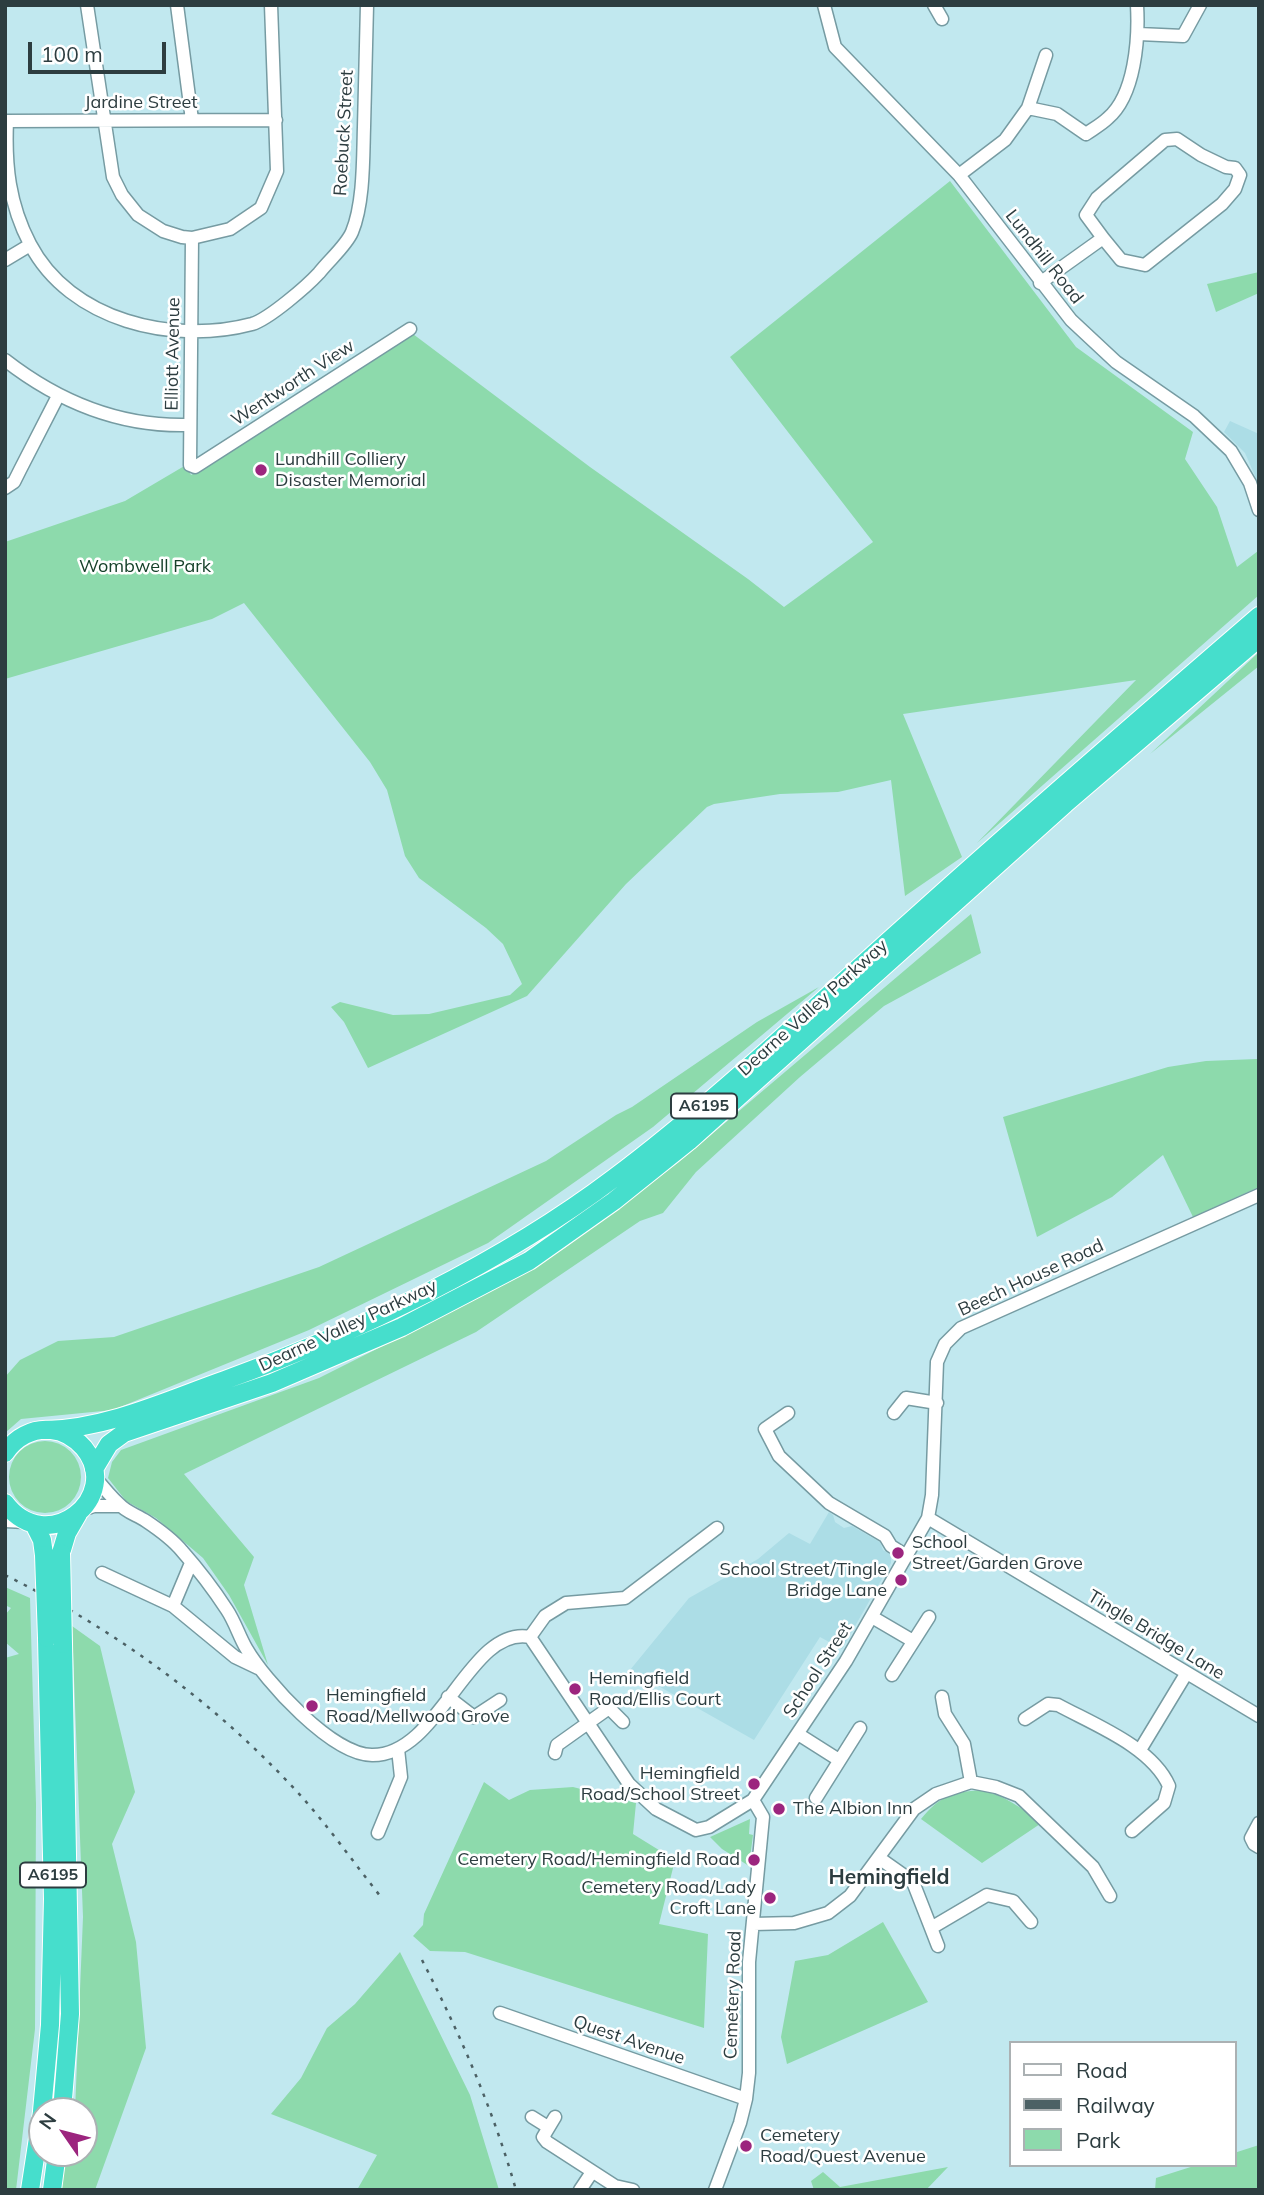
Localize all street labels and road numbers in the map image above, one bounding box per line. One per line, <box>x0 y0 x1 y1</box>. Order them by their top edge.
street label: Roebuck Street <box>330 69 358 197</box>
street label: Jardine Street <box>84 92 198 114</box>
street label: Lundhill Road <box>1001 206 1087 308</box>
street label: Elliott Avenue <box>161 297 185 411</box>
street label: Wentworth View <box>227 335 359 431</box>
street label: Dearne Valley Parkway <box>734 935 892 1081</box>
road number: A6195 <box>671 1094 737 1118</box>
street label: Beech House Road <box>955 1235 1107 1321</box>
street label: Dearne Valley Parkway <box>256 1275 440 1377</box>
street label: Tingle Bridge Lane <box>1084 1586 1228 1684</box>
street label: School Street <box>779 1618 857 1722</box>
road number: A6195 <box>20 1862 86 1887</box>
street label: Cemetery Road <box>720 1930 746 2060</box>
street label: Quest Avenue <box>570 2011 688 2069</box>

